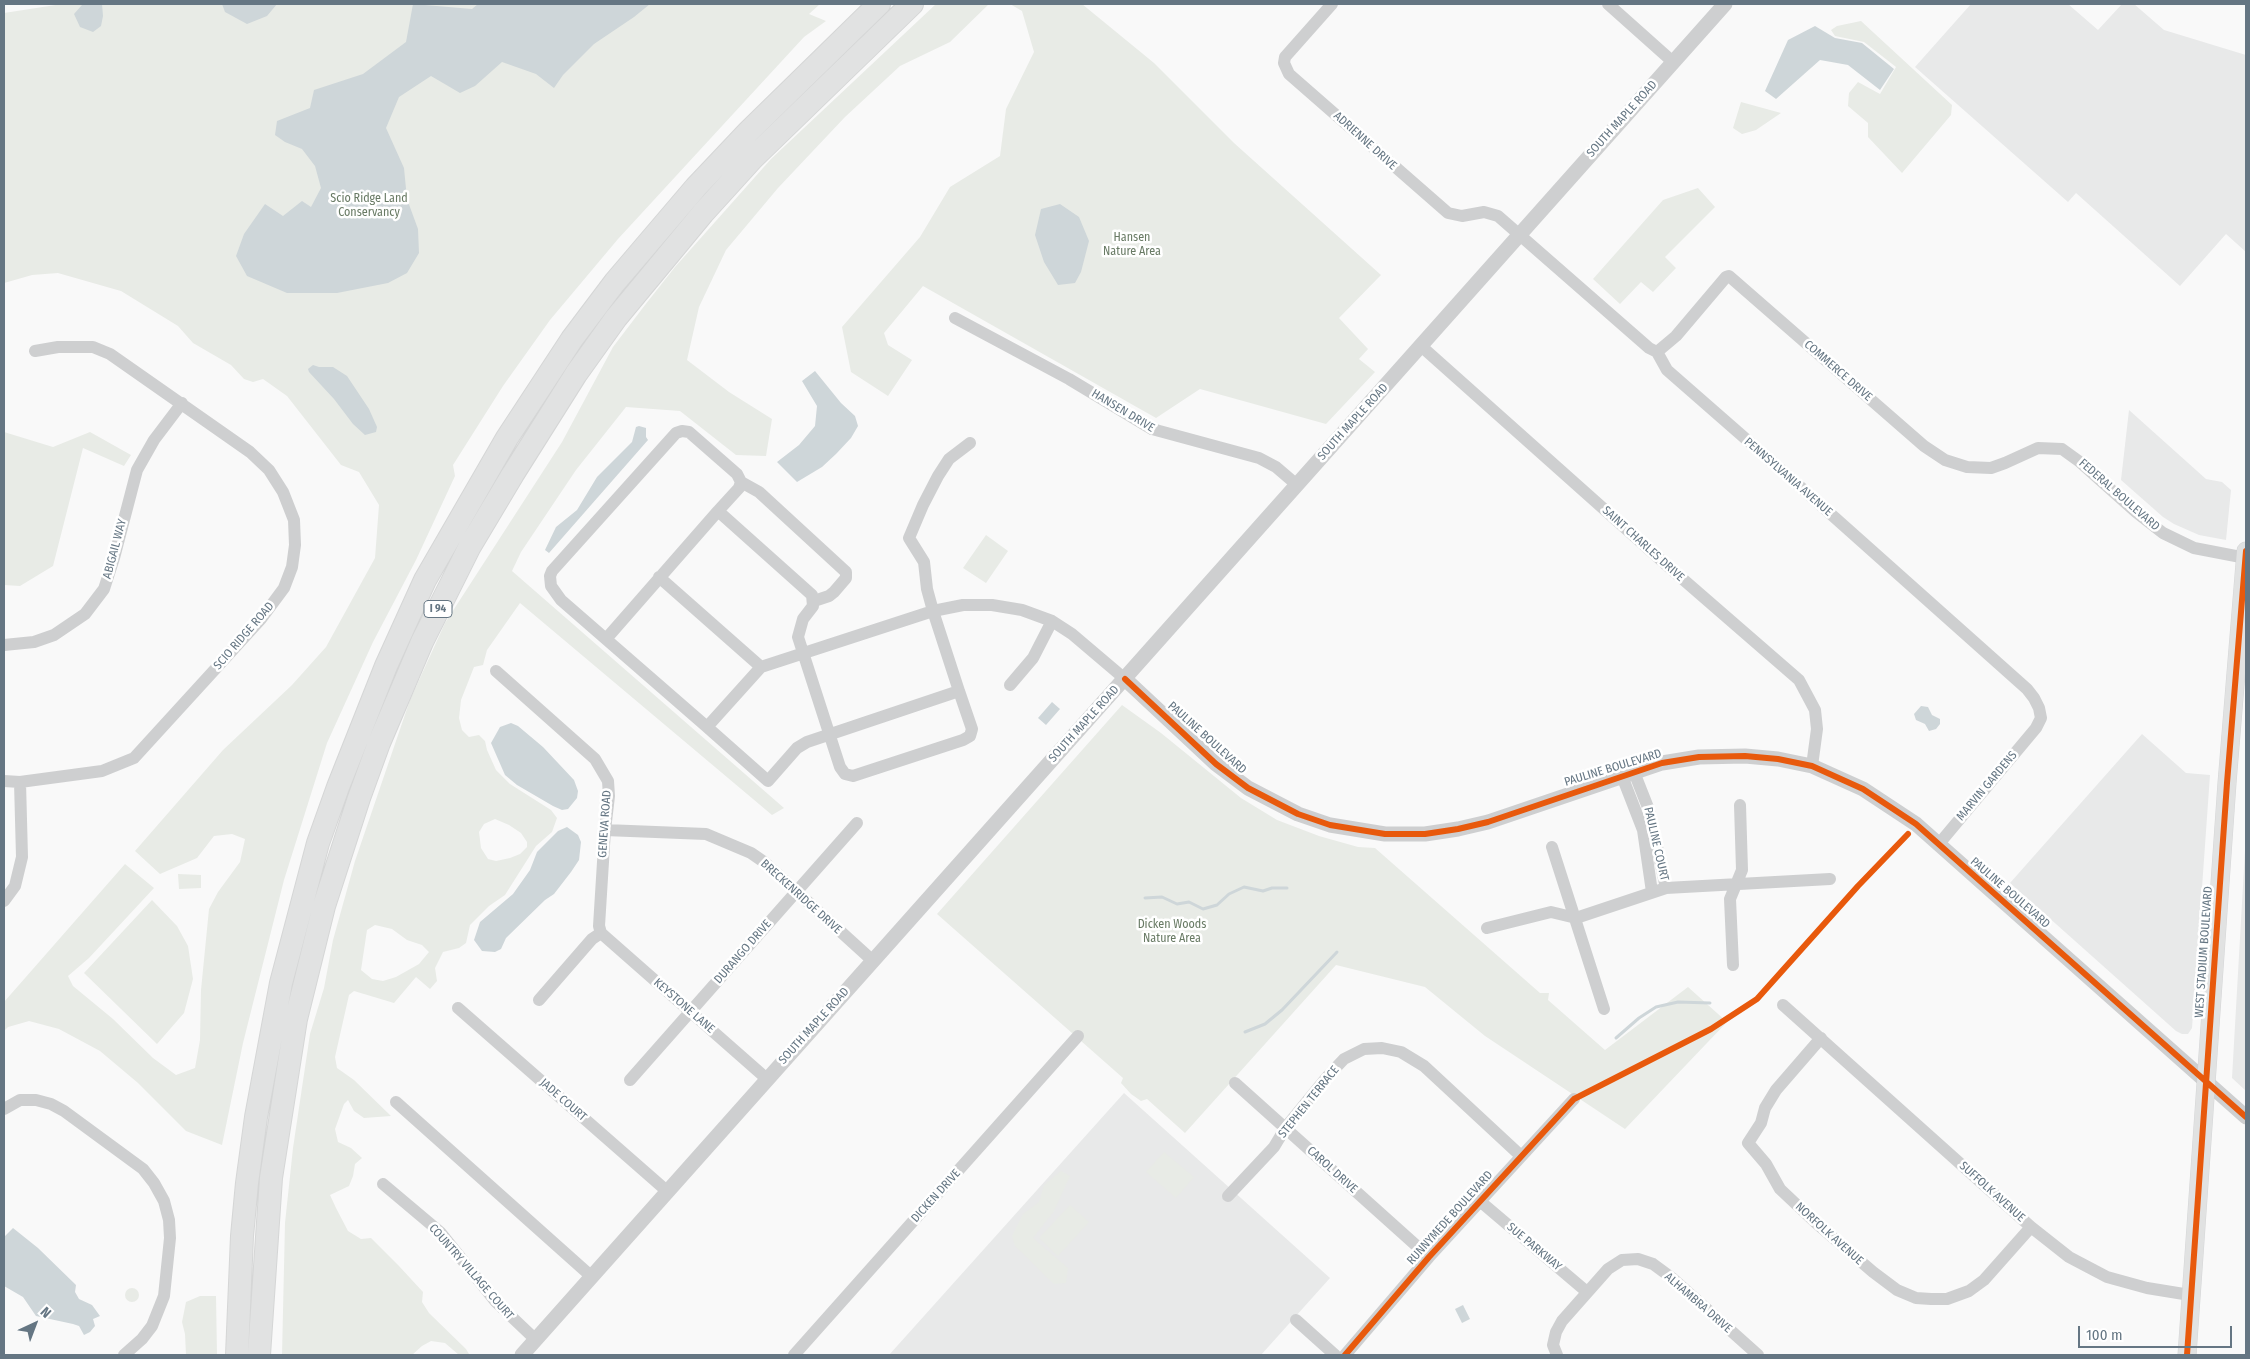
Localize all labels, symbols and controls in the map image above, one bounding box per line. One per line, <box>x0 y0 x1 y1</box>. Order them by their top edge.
street label: SOUTH MAPLE ROAD <box>1584 78 1660 160</box>
street label: ADRIENNE DRIVE <box>1330 109 1400 173</box>
park label: Scio Ridge Land Conservancy <box>330 192 408 220</box>
park label: Hansen Nature Area <box>1103 231 1161 259</box>
street label: COMMERCE DRIVE <box>1801 338 1875 404</box>
street label: SOUTH MAPLE ROAD <box>1315 381 1391 463</box>
street label: HANSEN DRIVE <box>1089 387 1157 435</box>
street label: PENNSYLVANIA AVENUE <box>1741 435 1835 519</box>
street label: FEDERAL BOULEVARD <box>2076 456 2162 534</box>
street label: SAINT CHARLES DRIVE <box>1599 503 1687 585</box>
street label: ABIGAIL WAY <box>100 518 130 580</box>
street label: SCIO RIDGE ROAD <box>211 599 277 673</box>
road number: I 94 <box>424 600 452 618</box>
street label: SOUTH MAPLE ROAD <box>1046 683 1122 765</box>
street label: PAULINE BOULEVARD <box>1165 699 1249 777</box>
street label: PAULINE BOULEVARD <box>1563 746 1663 790</box>
street label: MARVIN GARDENS <box>1954 748 2020 824</box>
street label: GENEVA ROAD <box>595 790 615 858</box>
street label: PAULINE COURT <box>1641 806 1671 882</box>
street label: PAULINE BOULEVARD <box>1967 854 2053 932</box>
street label: BRECKENRIDGE DRIVE <box>757 857 845 937</box>
street label: WEST STADIUM BOULEVARD <box>2192 886 2216 1018</box>
street label: DURANGO DRIVE <box>711 917 775 987</box>
park label: Dicken Woods Nature Area <box>1138 918 1206 946</box>
street label: KEYSTONE LANE <box>650 976 718 1036</box>
street label: SOUTH MAPLE ROAD <box>776 985 852 1067</box>
street label: STEPHEN TERRACE <box>1276 1063 1342 1141</box>
street label: JADE COURT <box>537 1076 589 1124</box>
street label: CAROL DRIVE <box>1304 1144 1360 1196</box>
street label: SUFFOLK AVENUE <box>1956 1159 2028 1225</box>
street label: DICKEN DRIVE <box>908 1166 964 1226</box>
street label: RUNNYMEDE BOULEVARD <box>1404 1168 1496 1268</box>
street label: NORFOLK AVENUE <box>1792 1200 1866 1268</box>
street label: SUE PARKWAY <box>1504 1220 1564 1274</box>
street label: COUNTRY VILLAGE COURT <box>426 1221 516 1323</box>
street label: ALHAMBRA DRIVE <box>1661 1270 1735 1336</box>
north arrow <box>10 1299 60 1349</box>
text: N <box>37 1304 54 1322</box>
scale bar <box>2080 1316 2234 1348</box>
text: 100 m <box>2086 1326 2123 1344</box>

